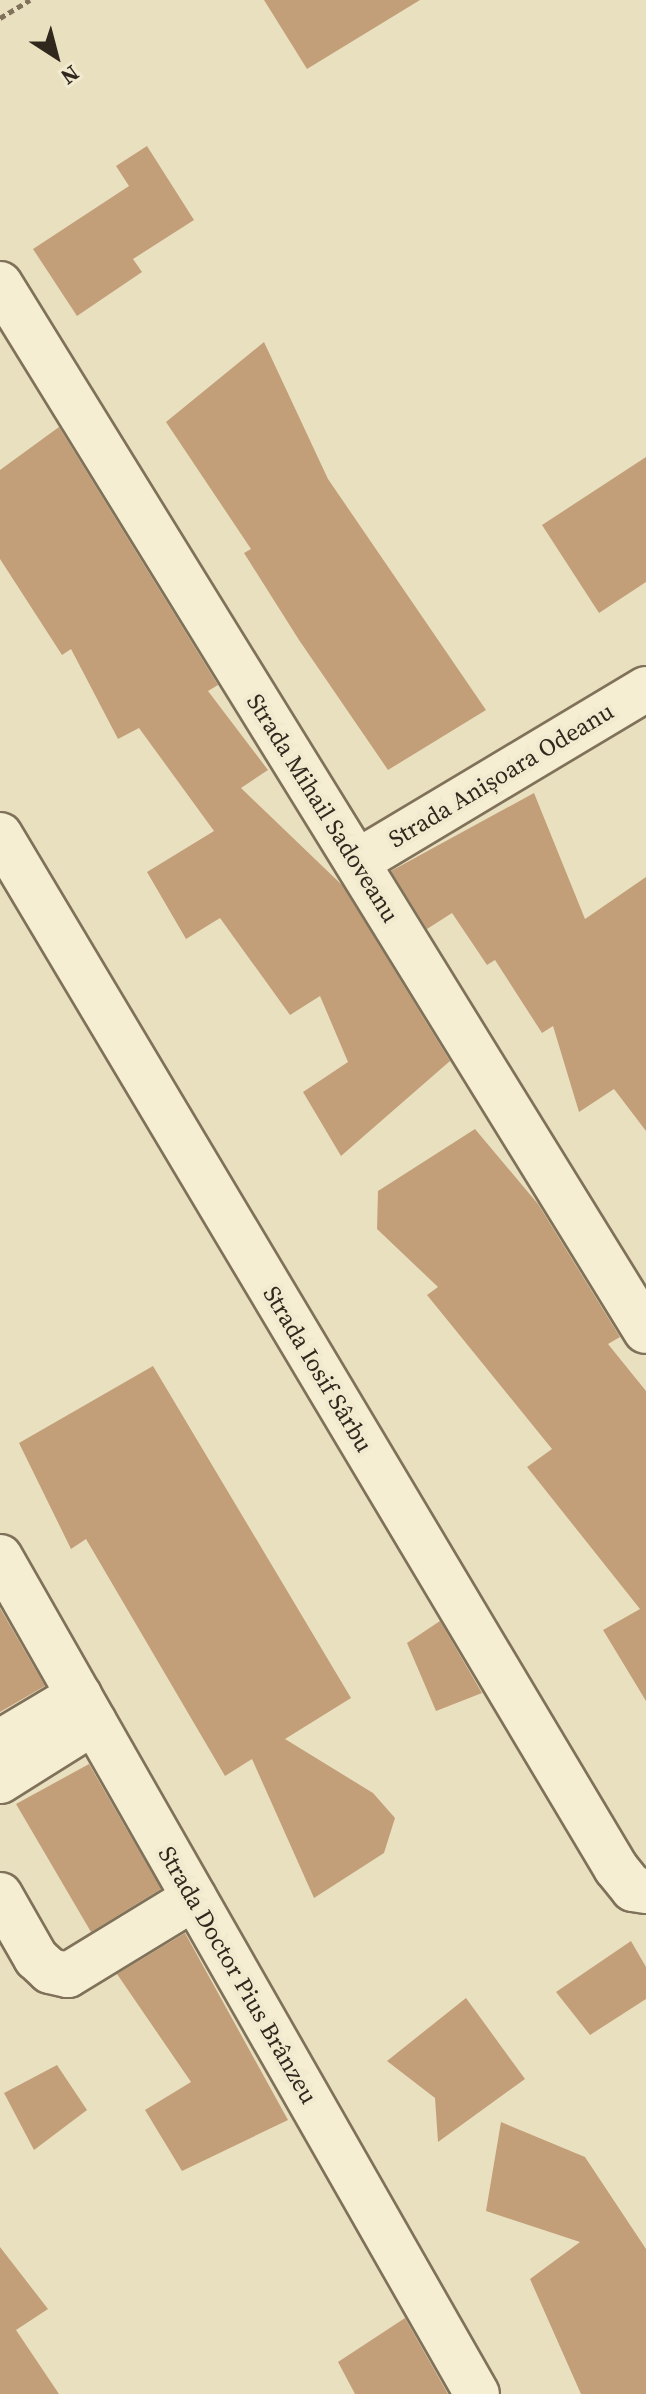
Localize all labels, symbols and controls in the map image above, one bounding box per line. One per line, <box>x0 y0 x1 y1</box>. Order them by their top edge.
north arrow <box>16 16 96 96</box>
text: N <box>55 59 85 92</box>
street label: Strada Mihail Sadoveanu <box>241 688 405 928</box>
street label: Strada Anișoara Odeanu <box>383 696 619 854</box>
street label: Strada Iosif Sârbu <box>257 1281 379 1457</box>
street label: Strada Doctor Pius Brânzeu <box>153 1841 323 2109</box>

